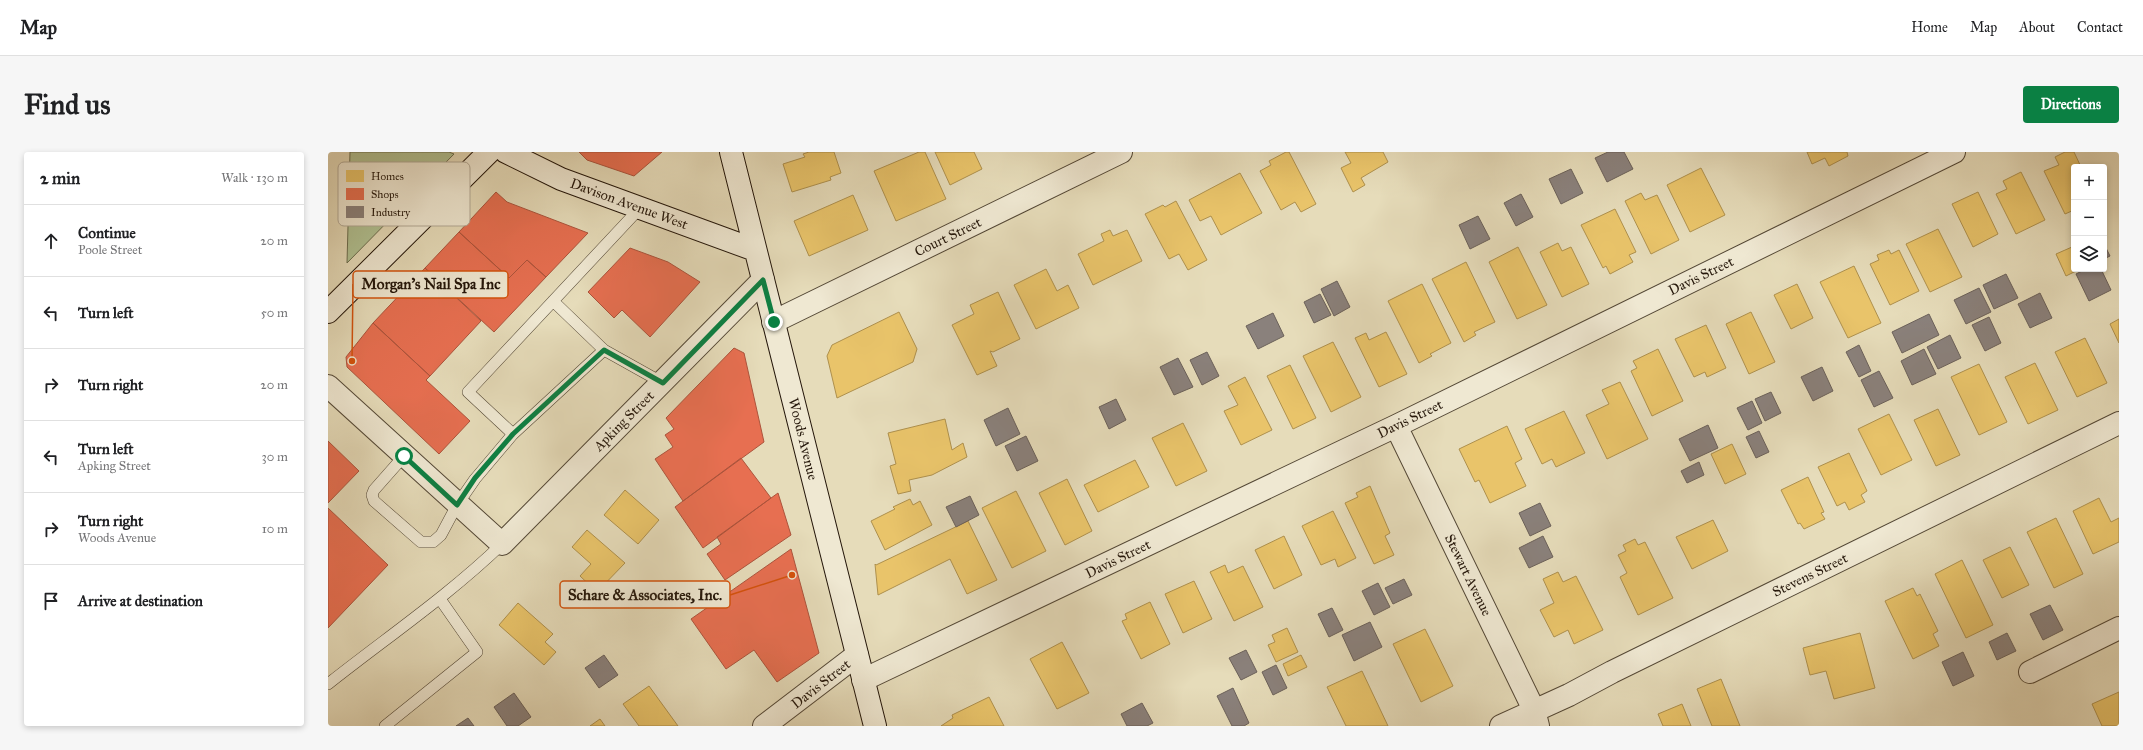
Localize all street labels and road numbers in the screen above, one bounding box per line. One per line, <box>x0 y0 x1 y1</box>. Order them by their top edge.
street label: Davison Avenue West <box>568 175 690 233</box>
street label: Court Street <box>912 214 984 260</box>
street label: Davis Street <box>1666 253 1736 299</box>
street label: Apking Street <box>589 387 658 456</box>
street label: Woods Avenue <box>785 396 821 482</box>
street label: Davis Street <box>1375 396 1445 442</box>
street label: Stewart Avenue <box>1441 531 1495 619</box>
street label: Davis Street <box>1083 536 1153 582</box>
street label: Stevens Street <box>1770 549 1850 601</box>
street label: Davis Street <box>788 656 854 712</box>

